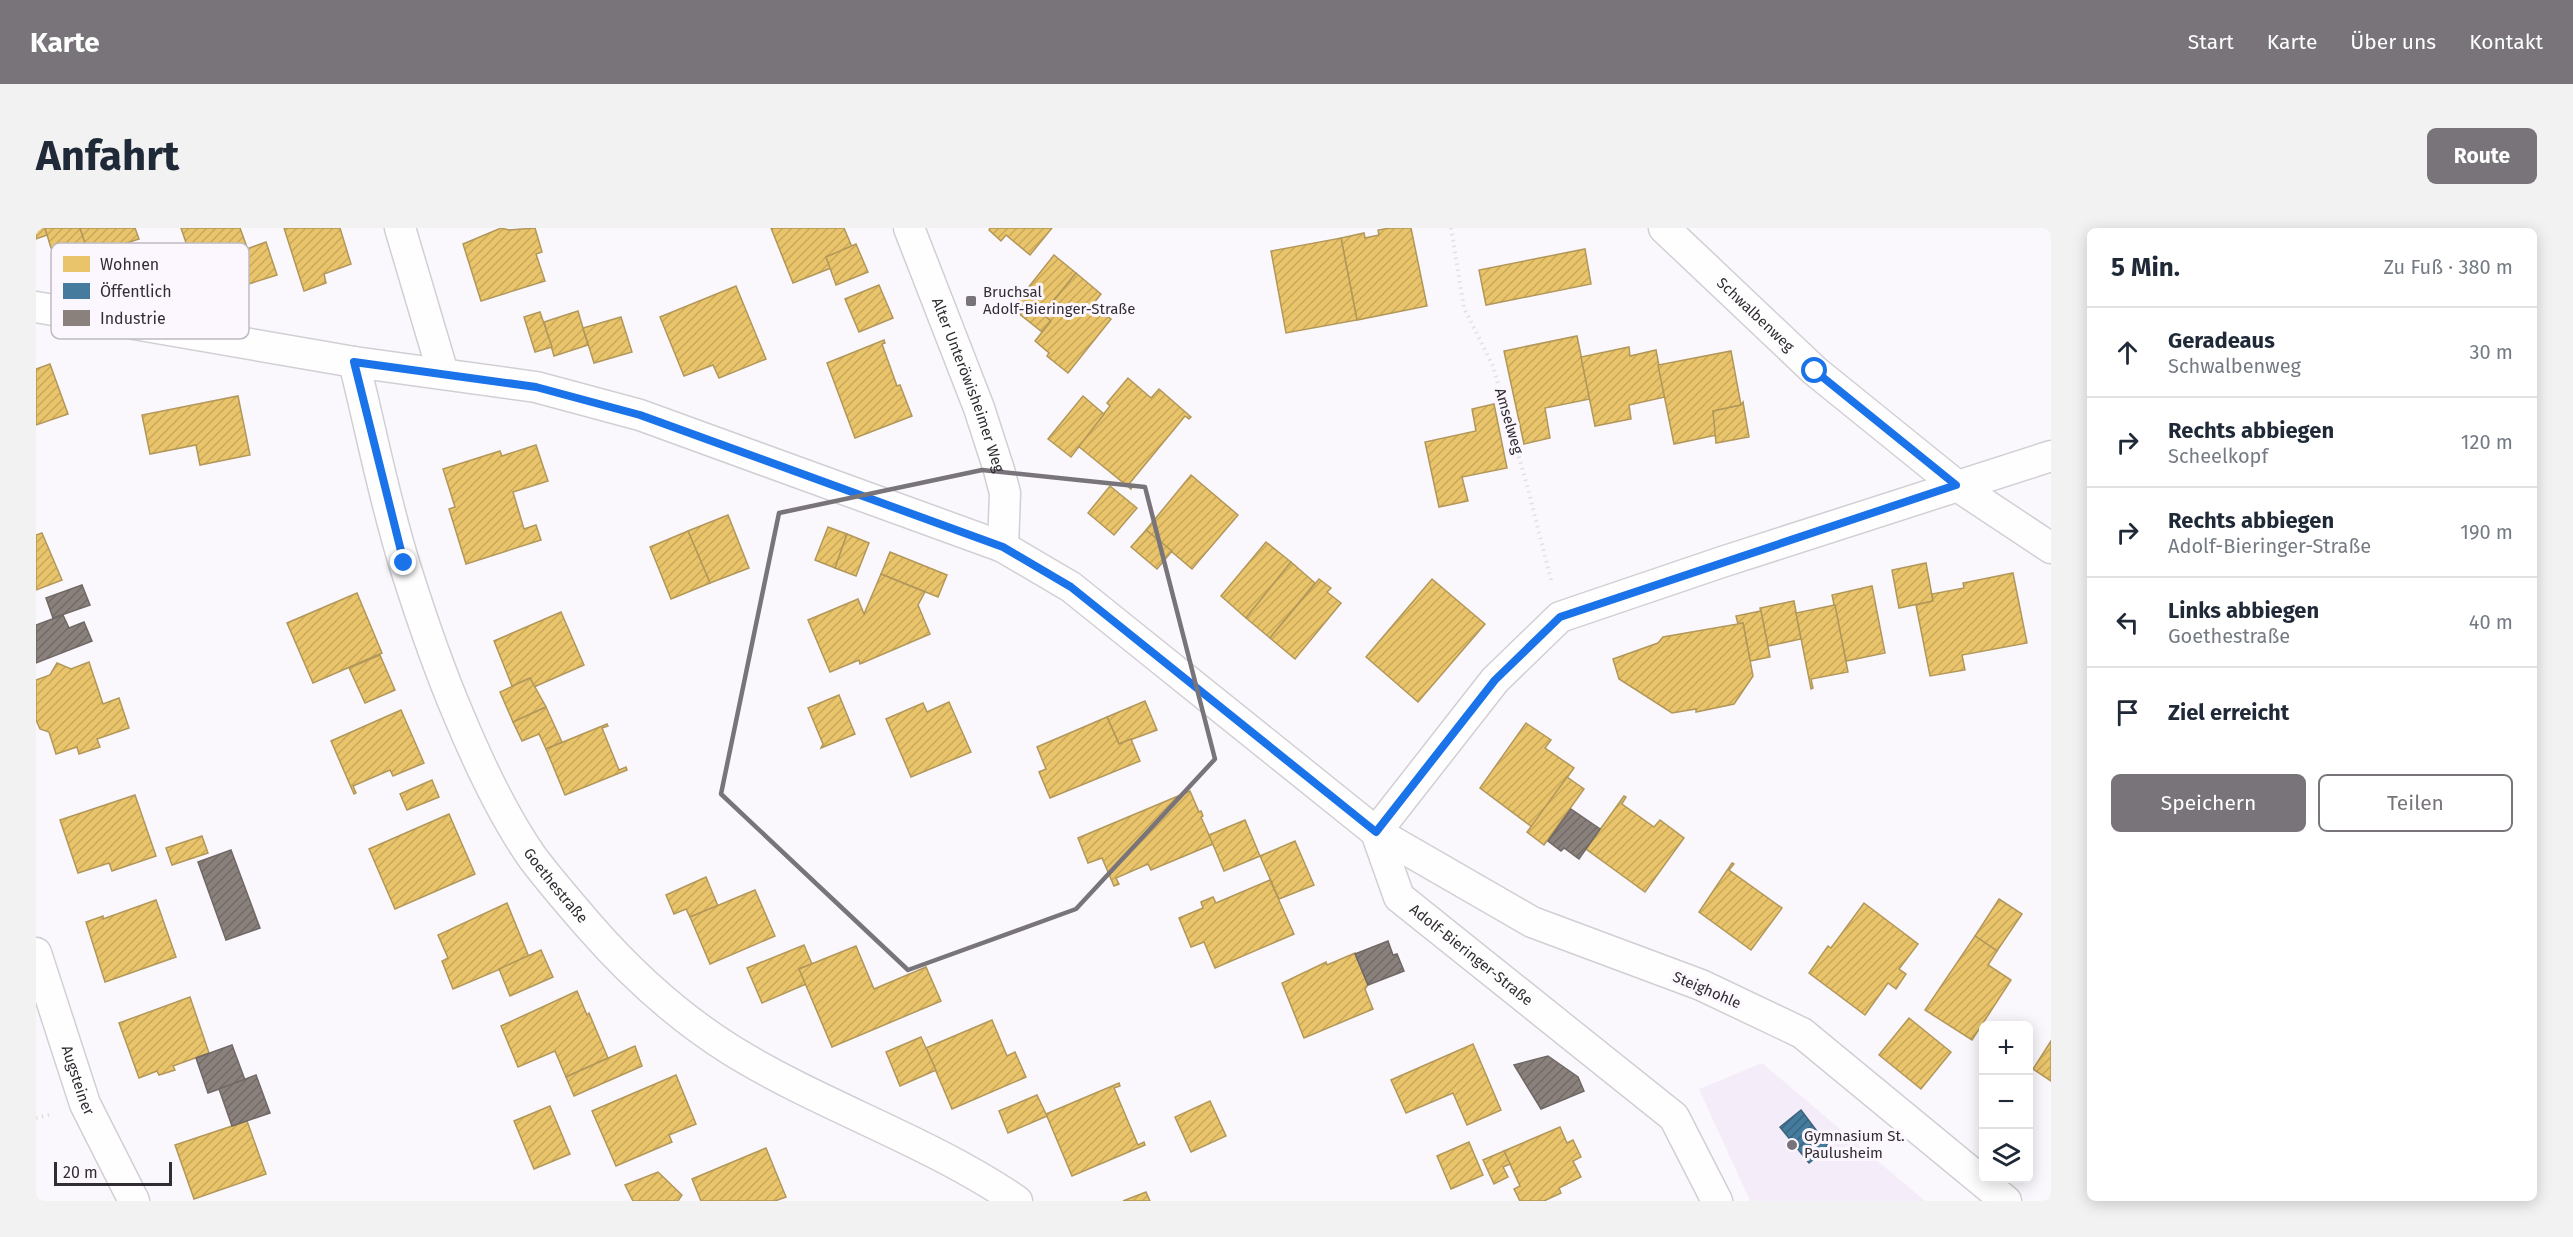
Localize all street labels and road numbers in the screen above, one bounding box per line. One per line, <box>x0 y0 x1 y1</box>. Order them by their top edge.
street label: Schwalbenweg <box>1713 274 1798 356</box>
street label: Alter Unteröwisheimer Weg <box>928 295 1008 475</box>
street label: Amselweg <box>1491 386 1527 456</box>
street label: Goethestraße <box>520 845 592 927</box>
street label: Adolf-Bieringer-Straße <box>1406 900 1536 1009</box>
street label: Steighohle <box>1670 968 1744 1012</box>
street label: Augsteiner <box>58 1043 98 1118</box>

